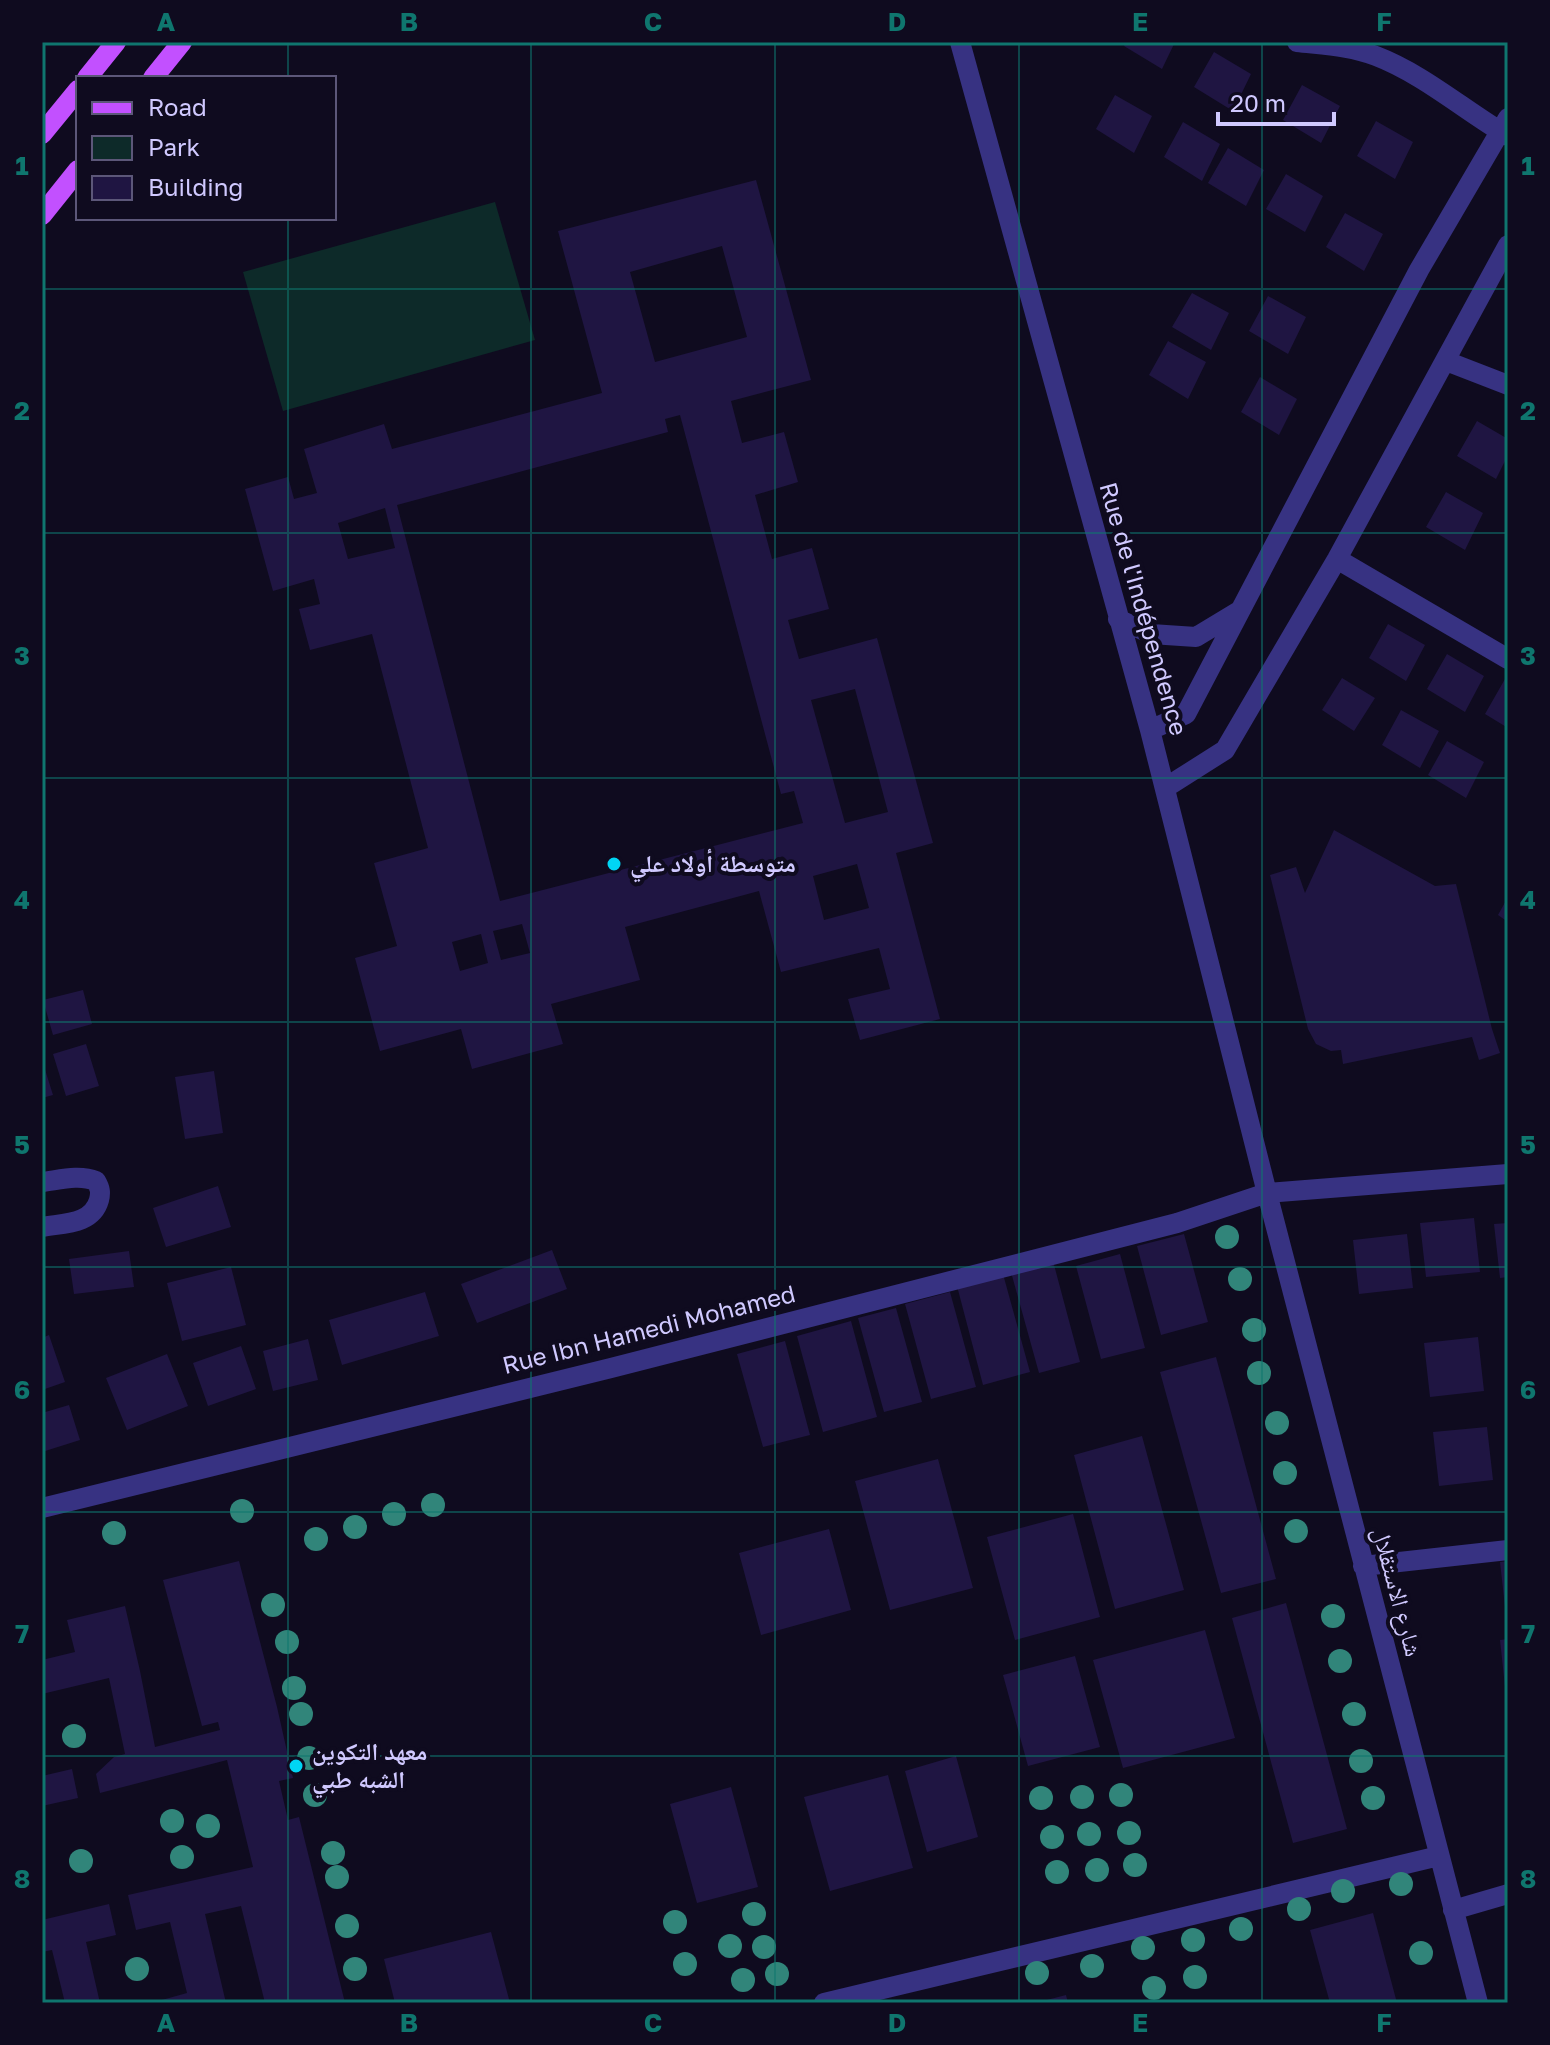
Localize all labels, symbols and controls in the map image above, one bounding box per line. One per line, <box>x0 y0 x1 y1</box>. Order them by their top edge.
text: A <box>157 6 176 37</box>
text: B <box>400 6 418 37</box>
text: C <box>644 6 662 37</box>
text: D <box>888 6 906 37</box>
text: E <box>1132 6 1148 37</box>
text: F <box>1376 6 1392 37</box>
legend <box>76 76 336 220</box>
scale bar <box>1218 76 1334 126</box>
text: 20 m <box>1230 88 1286 117</box>
text: Road <box>148 92 207 121</box>
text: Park <box>148 132 200 161</box>
text: 1 <box>15 150 29 181</box>
text: 1 <box>1521 150 1535 181</box>
text: Building <box>148 172 243 201</box>
text: 2 <box>14 395 30 426</box>
text: 2 <box>1520 395 1536 426</box>
street label: Rue de l'Indépendence <box>1094 479 1194 738</box>
text: 3 <box>14 640 30 671</box>
text: 3 <box>1520 640 1536 671</box>
place label: متوسطة أولاد علي <box>630 848 796 883</box>
marker: متوسطة أولاد علي <box>605 855 623 873</box>
text: 4 <box>14 884 30 915</box>
text: 4 <box>1520 884 1536 915</box>
text: 5 <box>14 1129 30 1160</box>
text: 5 <box>1520 1129 1536 1160</box>
street label: Rue Ibn Hamedi Mohamed <box>499 1278 798 1379</box>
text: 6 <box>14 1374 30 1405</box>
text: 6 <box>1520 1374 1536 1405</box>
street label: شارع الاستقلال <box>1365 1524 1430 1660</box>
text: 7 <box>15 1618 29 1649</box>
text: 7 <box>1521 1618 1535 1649</box>
place label: معهد التكوين الشبه طبي <box>312 1736 427 1799</box>
marker: معهد التكوين الشبه طبي <box>287 1757 305 1775</box>
text: 8 <box>14 1863 30 1894</box>
text: 8 <box>1520 1863 1536 1894</box>
text: A <box>157 2007 176 2038</box>
text: B <box>400 2007 418 2038</box>
text: C <box>644 2007 662 2038</box>
text: D <box>888 2007 906 2038</box>
text: E <box>1132 2007 1148 2038</box>
text: F <box>1376 2007 1392 2038</box>

